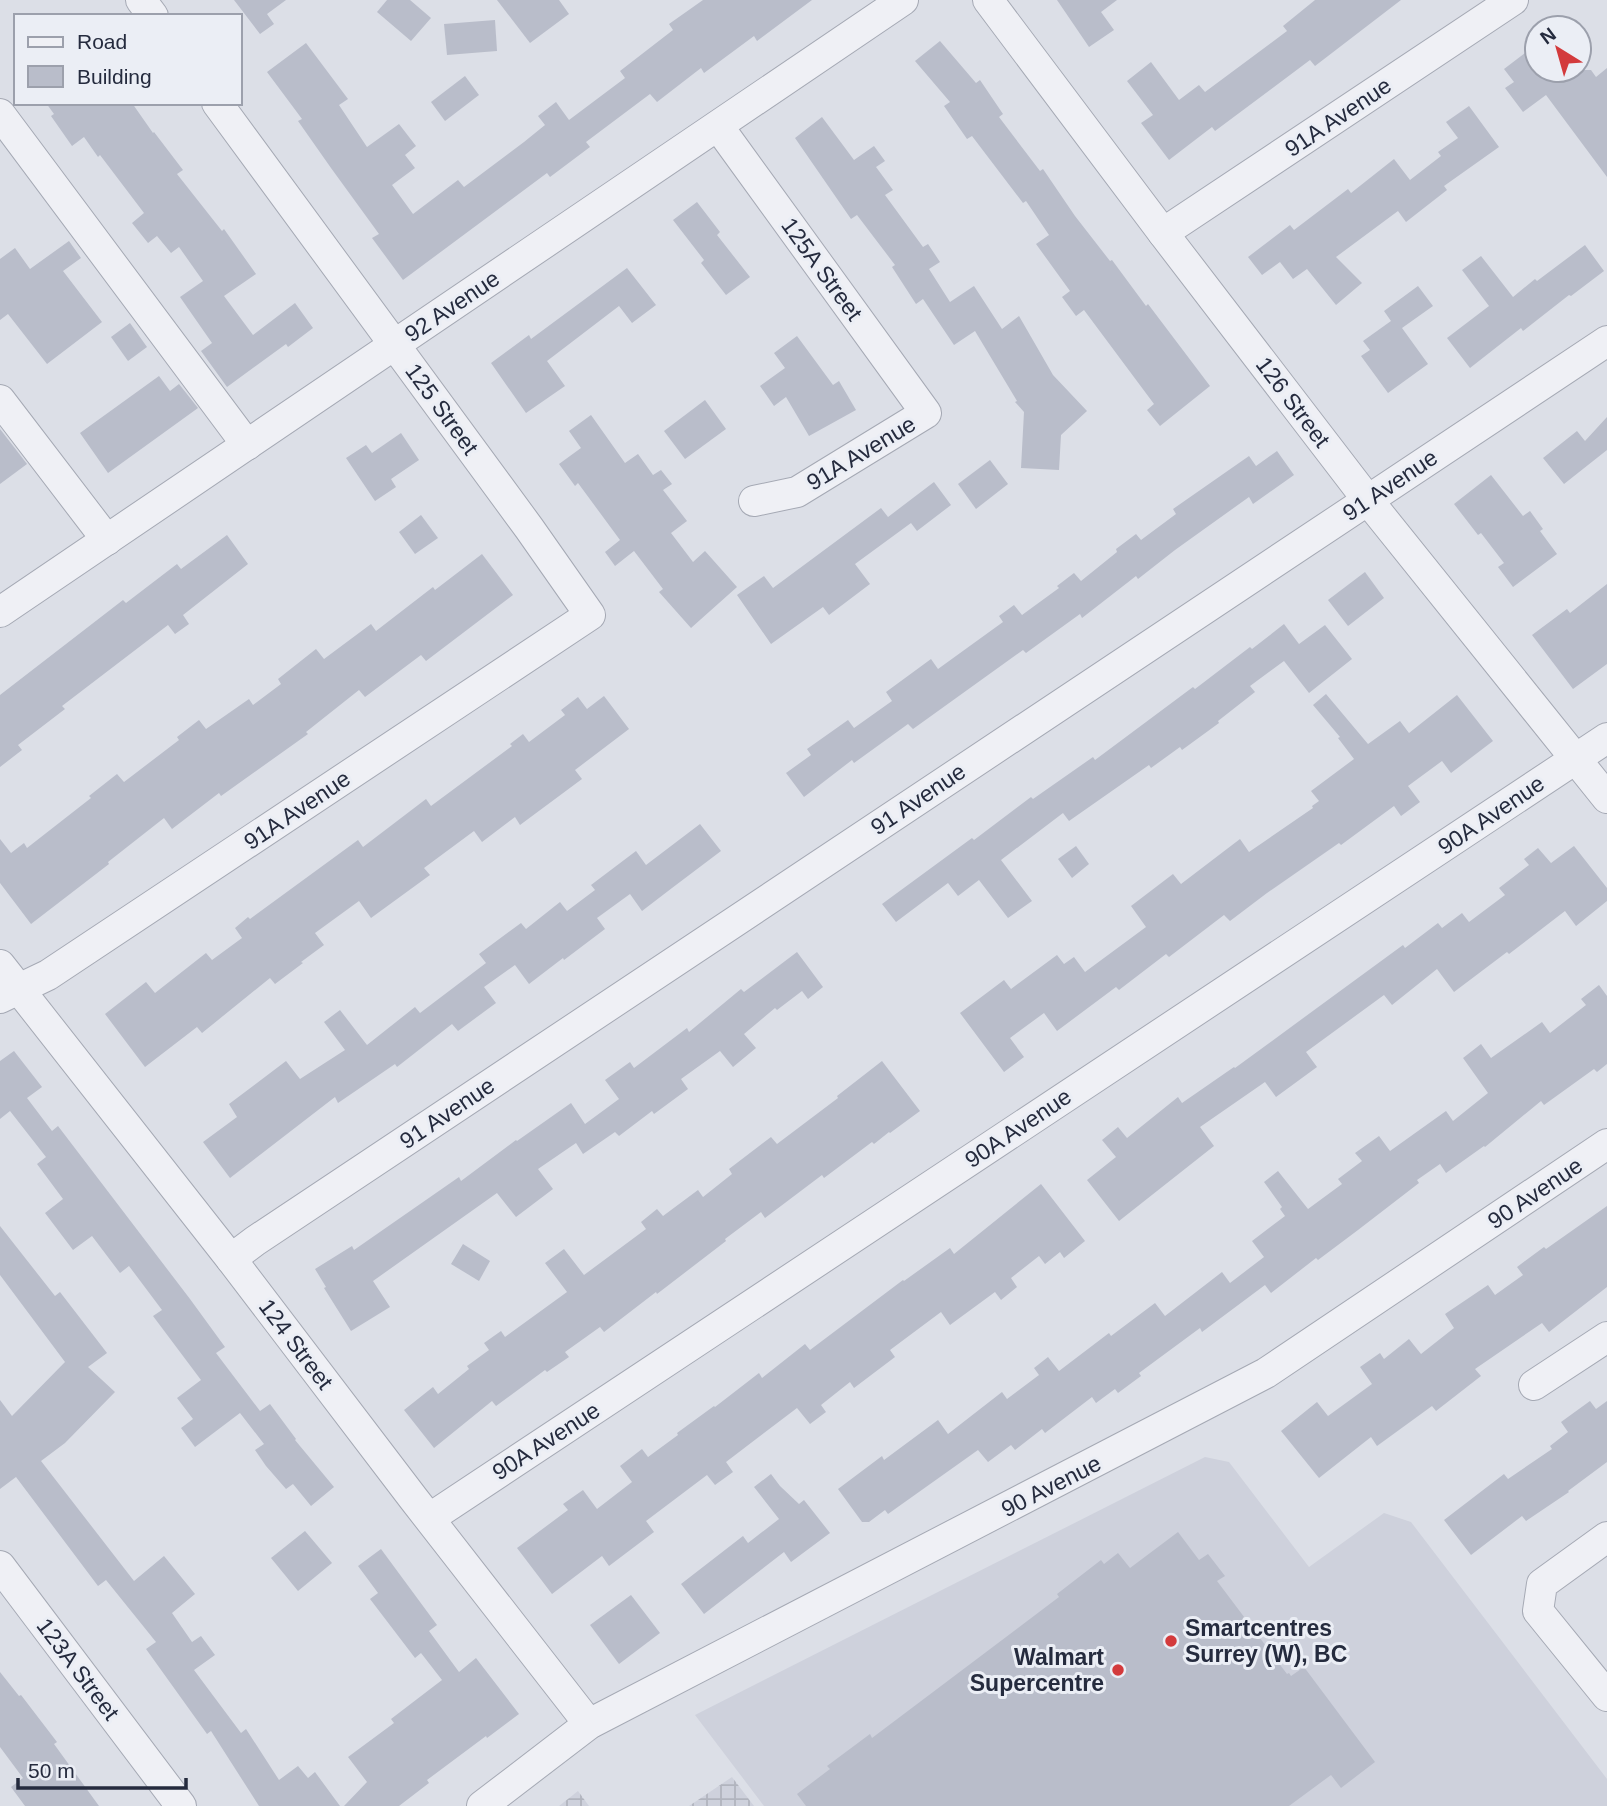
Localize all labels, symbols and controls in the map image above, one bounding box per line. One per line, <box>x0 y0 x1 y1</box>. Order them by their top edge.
legend <box>14 14 242 105</box>
north arrow <box>1523 14 1593 84</box>
text: N <box>1536 23 1560 48</box>
text: Road <box>77 30 127 53</box>
text: Building <box>77 65 152 88</box>
street label: 91A Avenue <box>1280 72 1396 162</box>
street label: 125A Street <box>776 213 868 326</box>
street label: 92 Avenue <box>400 265 504 347</box>
street label: 126 Street <box>1251 352 1336 453</box>
street label: 125 Street <box>400 358 484 460</box>
street label: 91A Avenue <box>802 410 920 496</box>
street label: 91 Avenue <box>1338 444 1442 526</box>
street label: 91 Avenue <box>866 758 970 840</box>
street label: 91A Avenue <box>239 765 355 855</box>
street label: 90A Avenue <box>1433 770 1549 860</box>
street label: 91 Avenue <box>395 1072 499 1154</box>
street label: 90A Avenue <box>960 1083 1076 1173</box>
street label: 90 Avenue <box>1483 1152 1587 1234</box>
street label: 124 Street <box>254 1294 339 1395</box>
street label: 90A Avenue <box>488 1397 604 1485</box>
street label: 90 Avenue <box>997 1450 1105 1522</box>
street label: 123A Street <box>31 1613 125 1725</box>
place label: Smartcentres Surrey (W), BC <box>1185 1615 1347 1667</box>
marker: Smartcentres Surrey (W), BC <box>1163 1633 1179 1649</box>
place label: Walmart Supercentre <box>970 1644 1104 1696</box>
marker: Walmart Supercentre <box>1110 1662 1126 1678</box>
scale bar <box>18 1746 186 1790</box>
text: 50 m <box>28 1759 75 1782</box>

